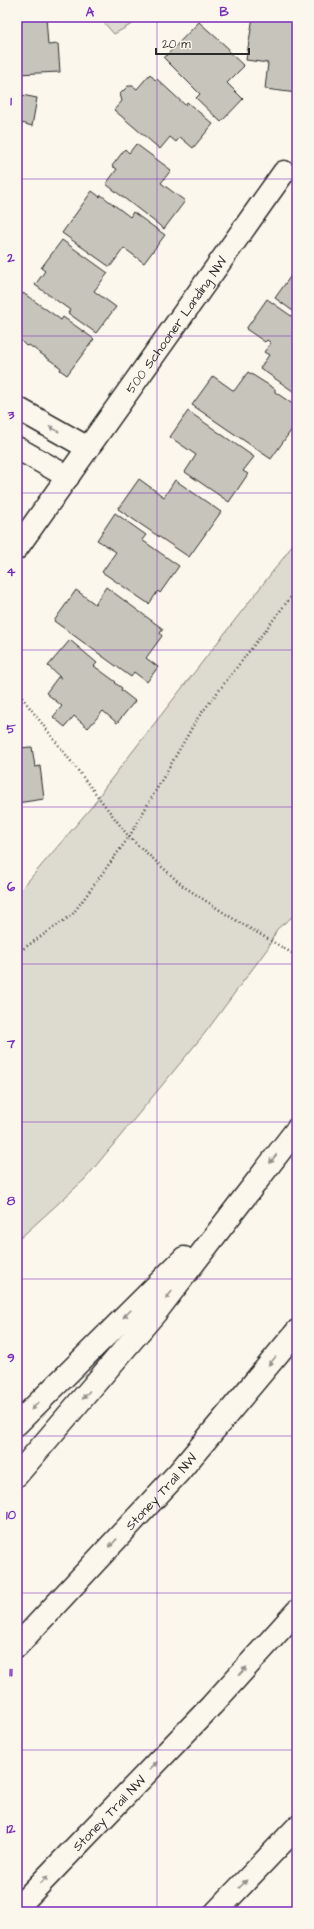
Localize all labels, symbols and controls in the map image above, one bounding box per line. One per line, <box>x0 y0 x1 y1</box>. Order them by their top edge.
text: A <box>86 3 95 21</box>
text: B <box>219 3 229 21</box>
scale bar <box>156 30 249 56</box>
text: 20 m <box>162 36 191 53</box>
text: 1 <box>10 92 12 110</box>
text: 2 <box>6 249 15 267</box>
street label: 500 Schooner Landing NW <box>122 252 232 397</box>
text: 3 <box>7 406 15 424</box>
one-way arrow <box>48 426 60 432</box>
text: 4 <box>7 563 16 581</box>
text: 5 <box>6 720 16 738</box>
text: 6 <box>7 878 16 896</box>
text: 7 <box>6 1035 16 1053</box>
one-way arrow <box>269 1154 277 1165</box>
text: 8 <box>7 1192 16 1210</box>
one-way arrow <box>165 1290 174 1301</box>
one-way arrow <box>122 1309 132 1319</box>
text: 9 <box>7 1349 15 1367</box>
one-way arrow <box>268 1355 277 1366</box>
one-way arrow <box>81 1389 90 1400</box>
one-way arrow <box>30 1401 40 1411</box>
street label: Stoney Trail NW <box>121 1449 202 1534</box>
text: 10 <box>6 1506 17 1524</box>
one-way arrow <box>108 1538 118 1548</box>
text: 11 <box>9 1663 13 1681</box>
one-way arrow <box>238 1666 247 1677</box>
one-way arrow <box>149 1761 158 1771</box>
street label: Stoney Trail NW <box>69 1771 150 1855</box>
text: 12 <box>6 1820 16 1838</box>
one-way arrow <box>39 1875 49 1885</box>
one-way arrow <box>238 1879 247 1889</box>

